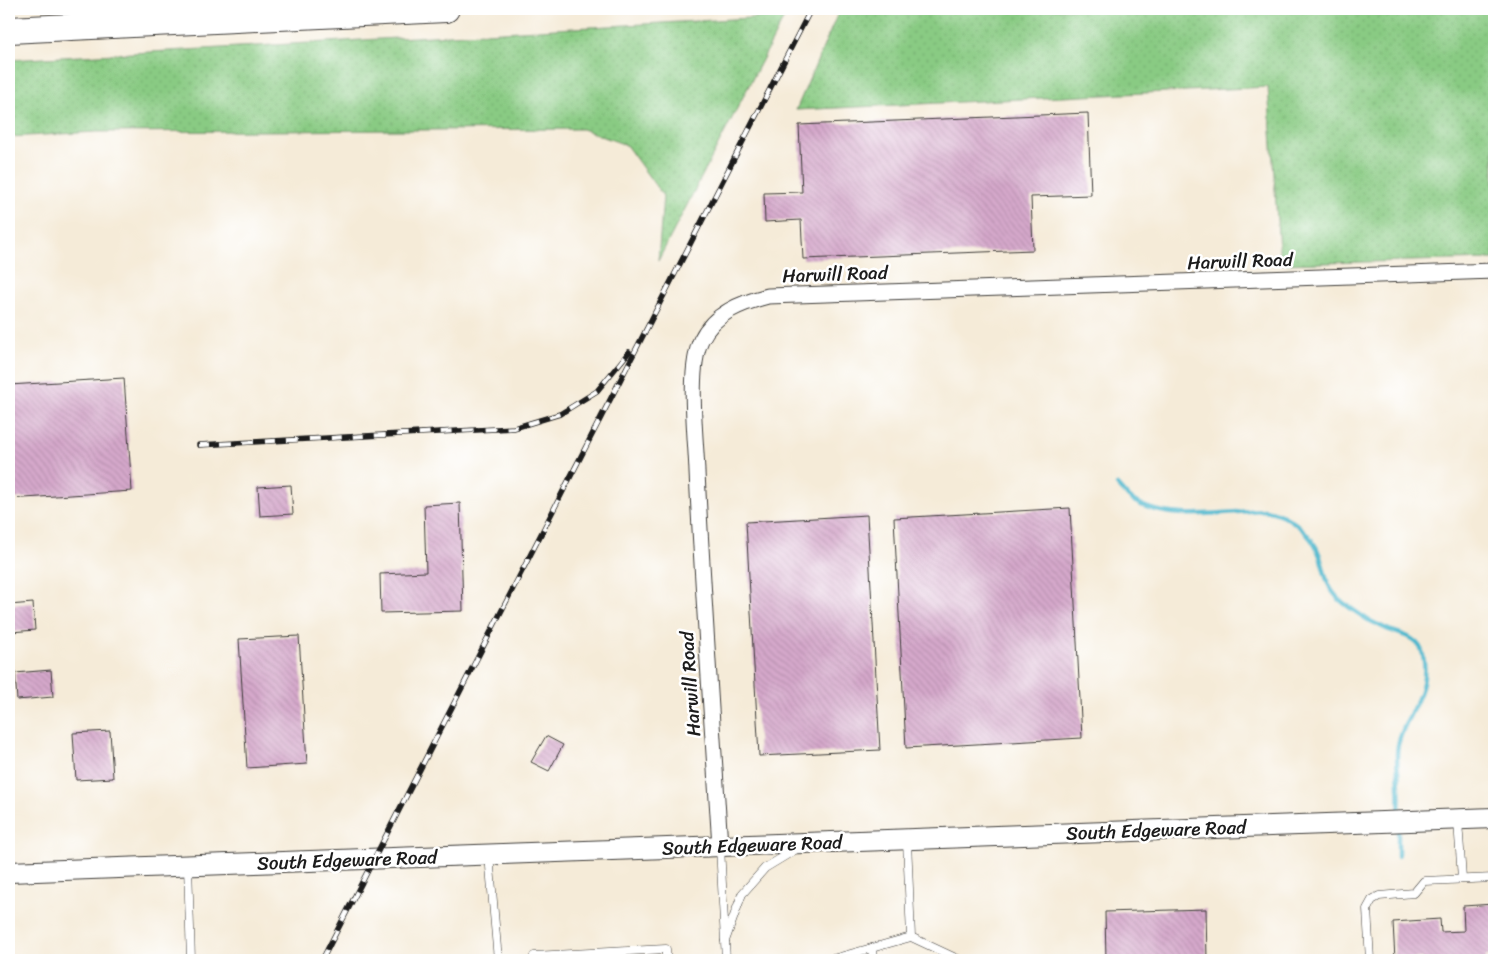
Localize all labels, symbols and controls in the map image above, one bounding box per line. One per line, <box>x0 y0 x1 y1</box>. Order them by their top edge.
street label: Harwill Road <box>1187 243 1294 279</box>
street label: Harwill Road <box>782 256 889 292</box>
street label: Harwill Road <box>670 629 710 738</box>
street label: South Edgeware Road <box>1065 810 1249 850</box>
street label: South Edgeware Road <box>661 825 845 865</box>
street label: South Edgeware Road <box>256 840 440 880</box>

